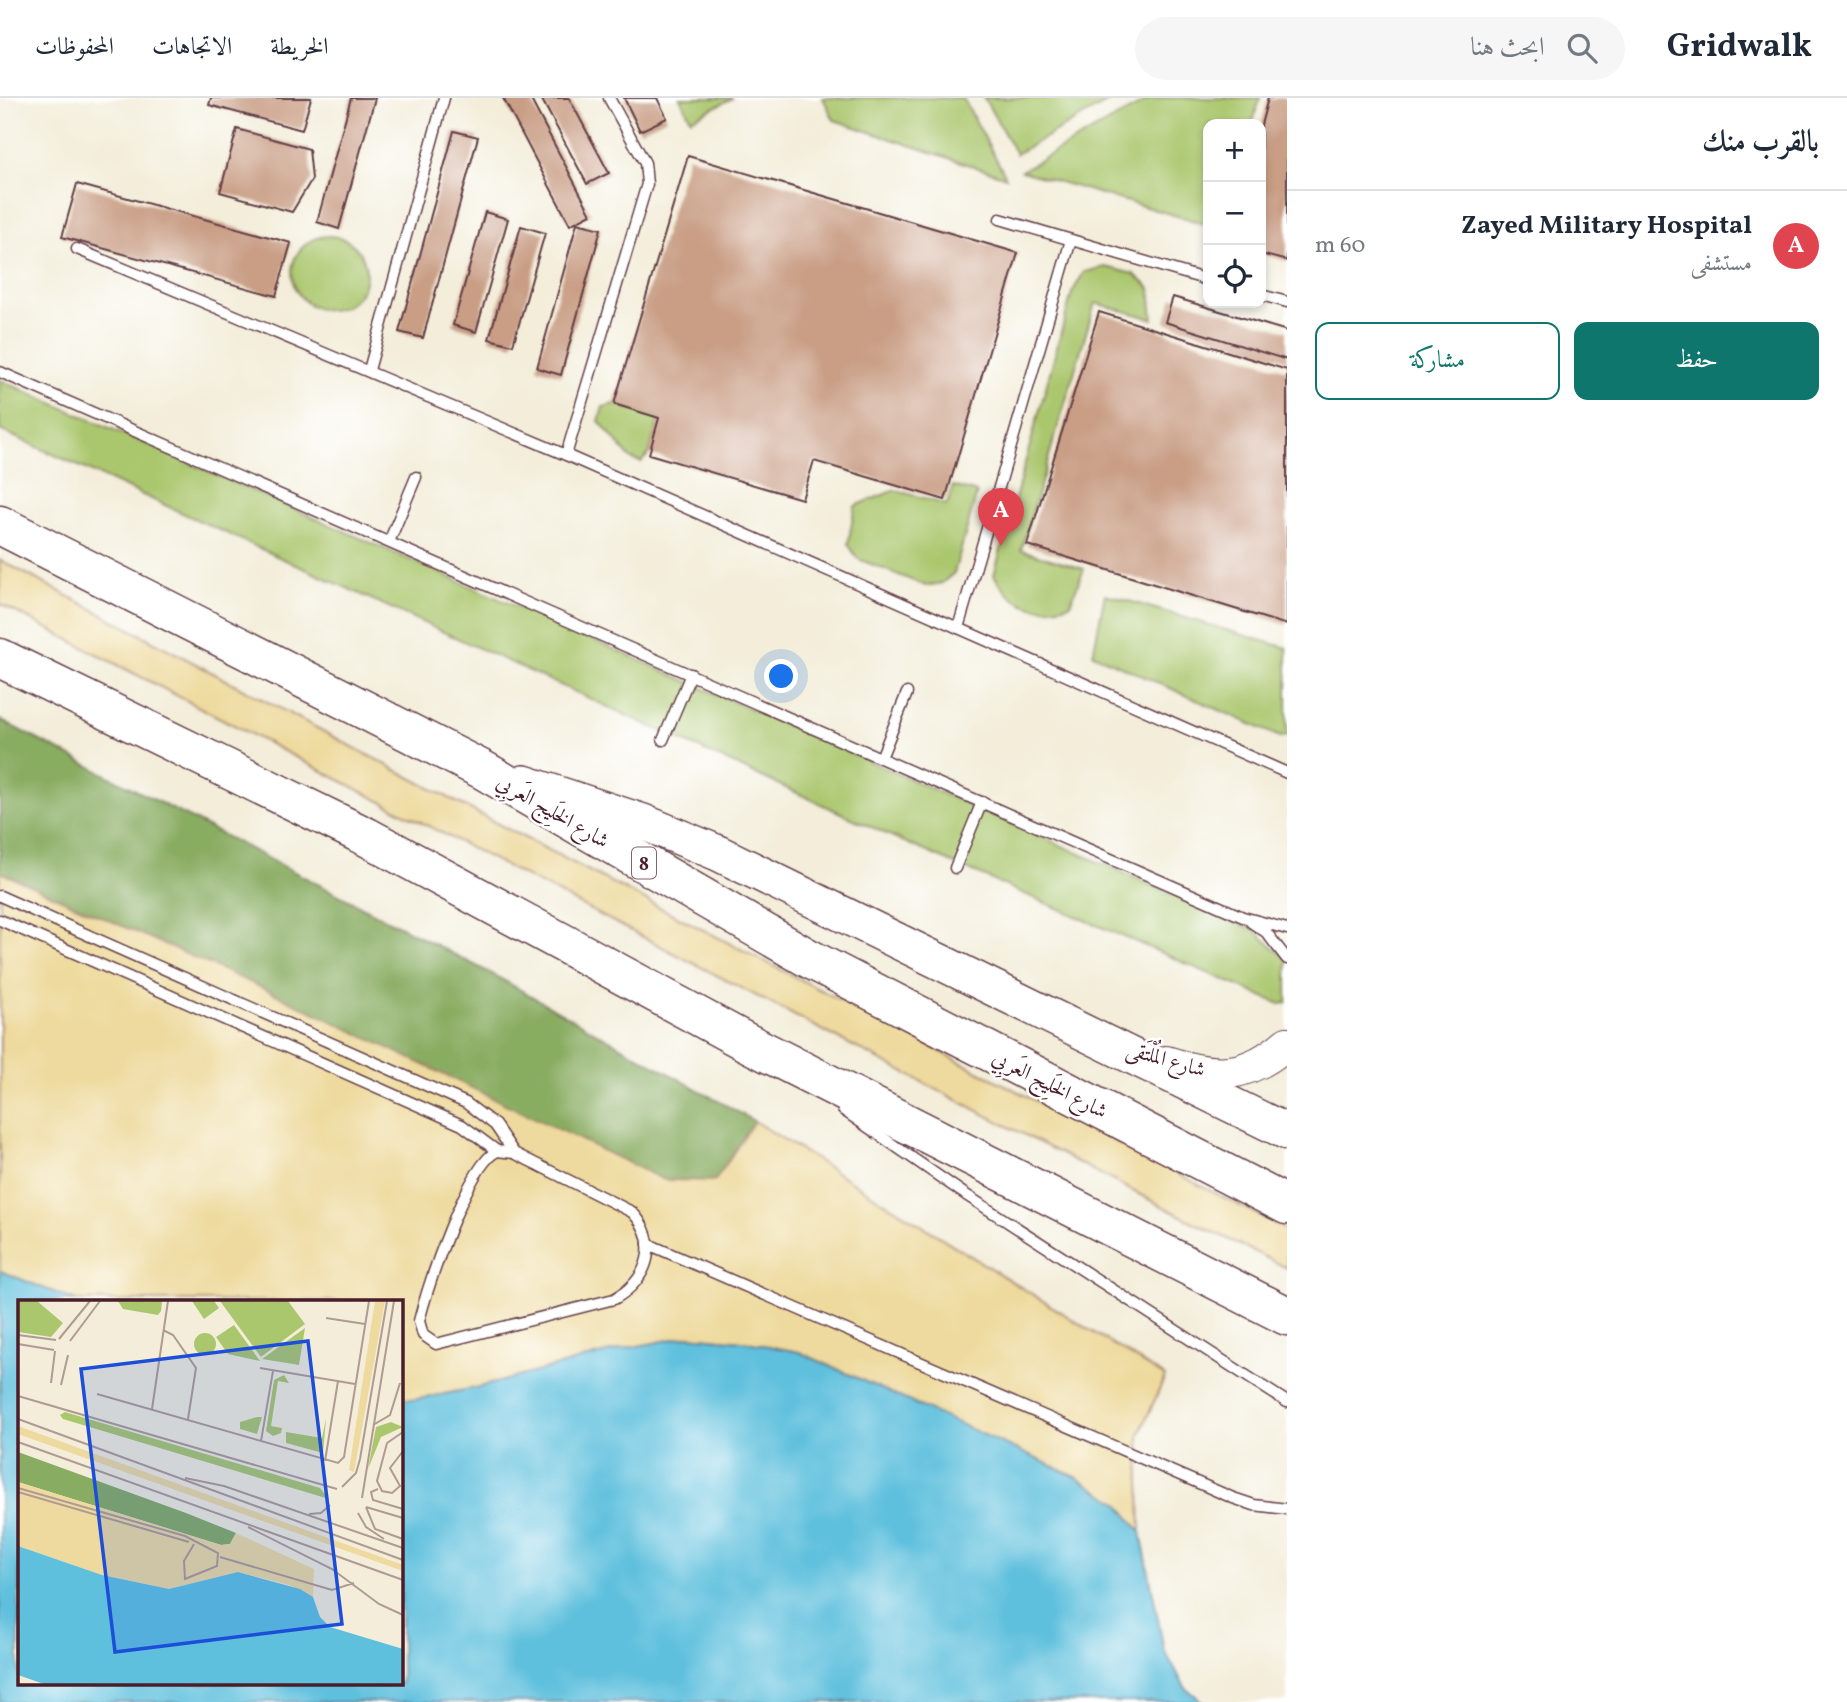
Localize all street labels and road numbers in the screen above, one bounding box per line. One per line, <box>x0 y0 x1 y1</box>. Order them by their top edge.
street label: شارع الخَلِيج العَربِي <box>489 767 615 859</box>
road number: 8 <box>632 848 656 878</box>
street label: شارع المُلْتَقى <box>1122 1031 1210 1087</box>
street label: شارع الخَلِيج العَربِي <box>985 1042 1113 1130</box>

